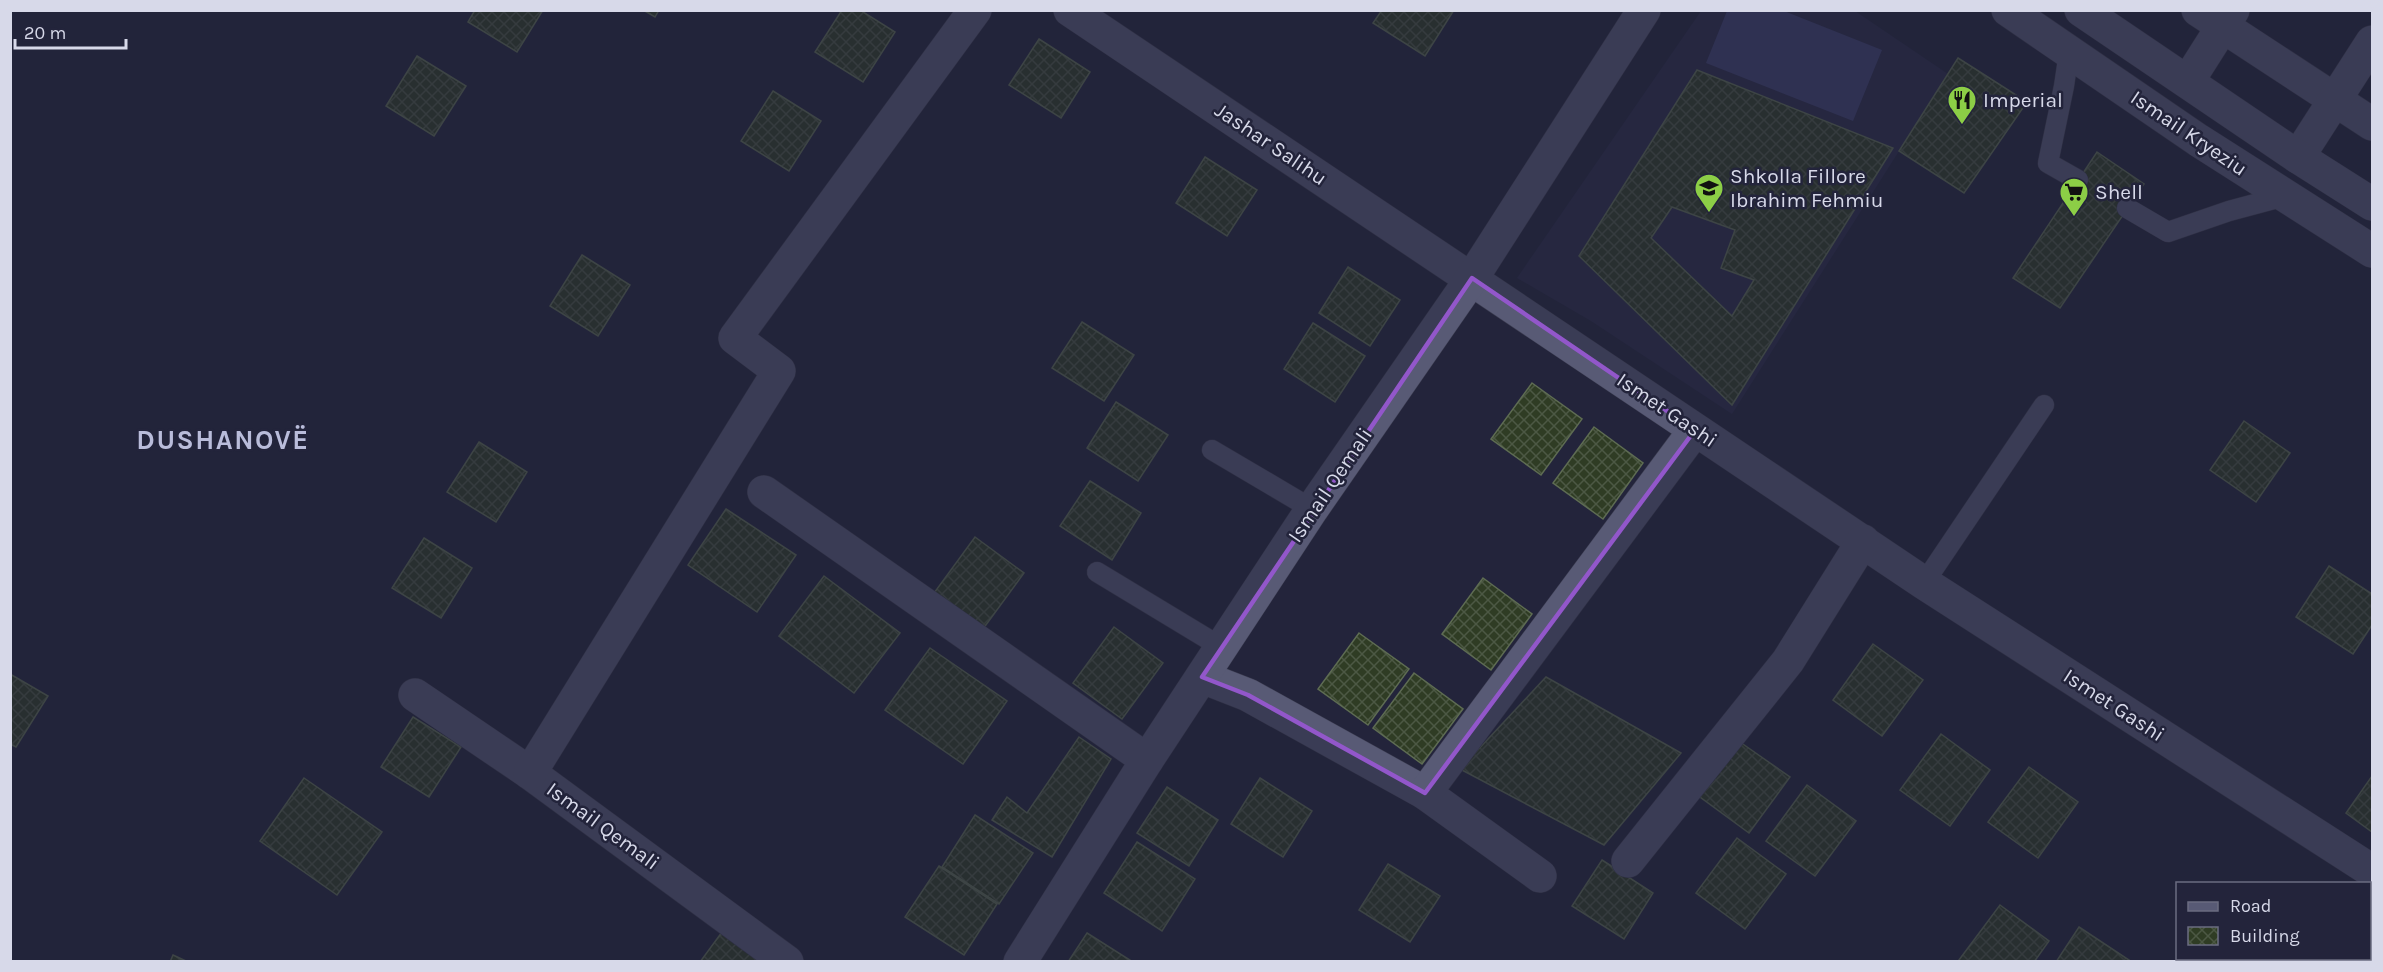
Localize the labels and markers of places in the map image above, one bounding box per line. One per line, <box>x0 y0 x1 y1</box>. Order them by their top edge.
restaurant icon: Imperial <box>1946 84 1978 126</box>
place label: Imperial <box>1983 88 2063 112</box>
place label: Shkolla Fillore Ibrahim Fehmiu <box>1730 164 1884 212</box>
school or university icon: Shkolla Fillore Ibrahim Fehmiu <box>1693 172 1725 214</box>
supermarket icon: Shell <box>2058 176 2090 218</box>
place label: Shell <box>2095 180 2143 204</box>

